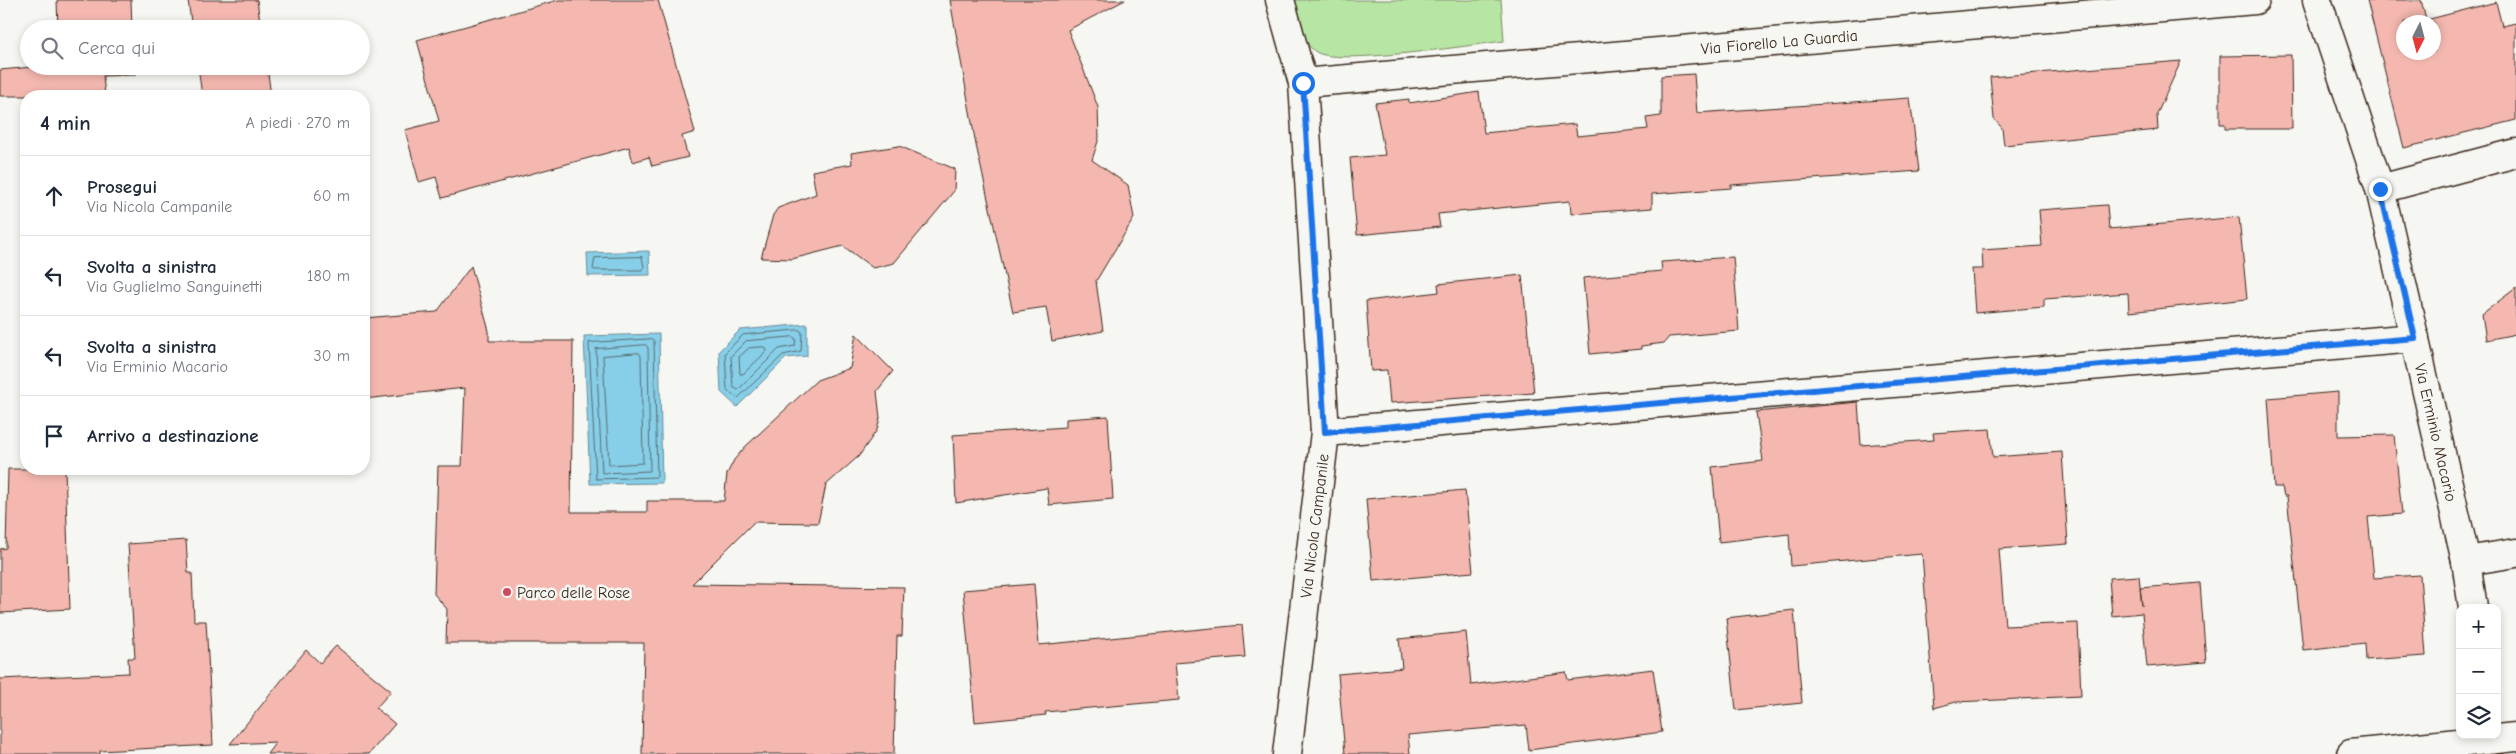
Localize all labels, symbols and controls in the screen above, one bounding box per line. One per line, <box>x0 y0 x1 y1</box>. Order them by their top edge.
north arrow <box>2396 15 2441 60</box>
search box <box>20 20 370 75</box>
street label: Via Fiorello La Guardia <box>1700 27 1859 58</box>
icon: search <box>38 34 66 62</box>
text: Cerca qui <box>78 37 155 59</box>
route start <box>1292 72 1315 95</box>
text: 4 min <box>40 111 91 135</box>
text: A piedi · 270 m <box>245 114 350 132</box>
text: Prosegui <box>87 176 157 198</box>
route end <box>2369 178 2392 201</box>
icon: ahead <box>40 182 68 210</box>
text: 60 m <box>313 187 350 205</box>
text: Via Nicola Campanile <box>87 198 232 216</box>
text: Svolta a sinistra <box>87 256 217 278</box>
icon: left <box>40 262 68 290</box>
text: 180 m <box>307 267 350 285</box>
text: Via Guglielmo Sanguinetti <box>87 278 263 296</box>
text: Svolta a sinistra <box>87 336 217 358</box>
icon: left <box>40 342 68 370</box>
text: 30 m <box>314 347 350 365</box>
text: Via Erminio Macario <box>87 358 228 376</box>
street label: Via Erminio Macario <box>2411 362 2460 503</box>
icon: arrive <box>40 422 68 450</box>
text: Arrivo a destinazione <box>87 425 259 447</box>
street label: Via Nicola Campanile <box>1297 453 1333 599</box>
place label: Parco delle Rose <box>517 584 630 602</box>
marker: Parco delle Rose <box>501 586 513 598</box>
map controls <box>2456 604 2501 739</box>
button: + <box>2456 604 2501 649</box>
button: − <box>2456 649 2501 694</box>
button: layers <box>2456 694 2501 739</box>

